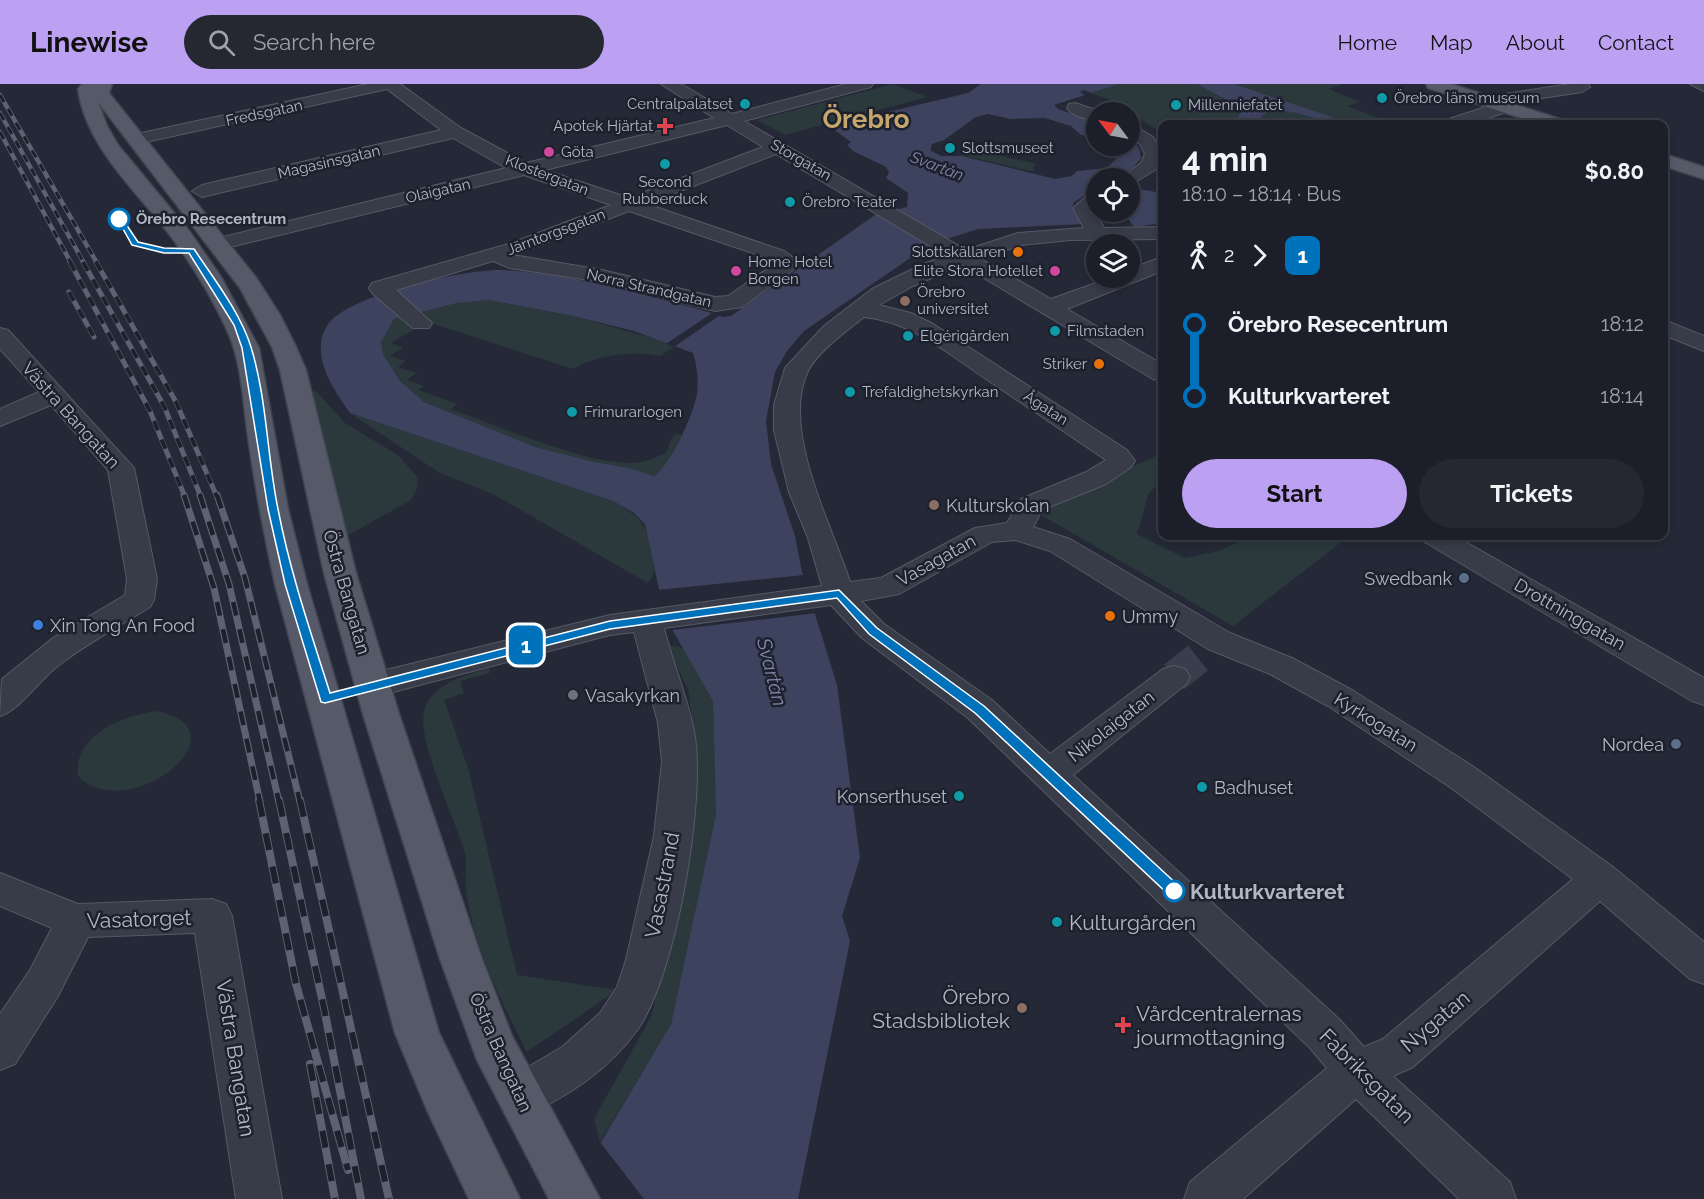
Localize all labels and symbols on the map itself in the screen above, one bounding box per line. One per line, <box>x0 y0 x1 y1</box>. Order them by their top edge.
place label: Örebro läns museum <box>1394 88 1540 107</box>
marker: Örebro läns museum <box>1375 91 1389 105</box>
place label: Centralpalatset <box>627 95 733 113</box>
street label: Fredsgatan <box>224 96 304 130</box>
place label: Millenniefatet <box>1188 96 1283 114</box>
marker: Centralpalatset <box>738 97 752 111</box>
marker: Millenniefatet <box>1169 98 1183 112</box>
north arrow <box>1086 102 1140 156</box>
district label: Örebro <box>822 104 910 134</box>
place label: Apotek Hjärtat <box>553 117 653 135</box>
marker: Apotek Hjärtat <box>658 119 672 133</box>
street label: Storgatan <box>767 135 835 185</box>
place label: Slottsmuseet <box>962 139 1054 157</box>
street label: Magasinsgatan <box>276 141 382 183</box>
marker: Slottsmuseet <box>943 141 957 155</box>
place label: Göta <box>561 143 594 161</box>
marker: Göta <box>542 145 556 159</box>
water label: Svartån <box>907 147 966 185</box>
street label: Klostergatan <box>503 151 591 199</box>
marker: Second Rubberduck <box>658 157 672 171</box>
place label: Second Rubberduck <box>622 173 708 208</box>
street label: Olaigatan <box>404 175 472 207</box>
place label: Örebro Teater <box>802 192 898 211</box>
marker: Örebro Teater <box>783 195 797 209</box>
street label: Järntorgsgatan <box>504 205 608 259</box>
marker: Örebro Resecentrum <box>108 208 130 230</box>
place label: Örebro Resecentrum <box>136 210 286 228</box>
place label: Slottskällaren <box>912 243 1006 261</box>
marker: Slottskällaren <box>1011 245 1025 259</box>
place label: Home Hotel Borgen <box>748 253 833 288</box>
place label: Elite Stora Hotellet <box>914 262 1043 280</box>
marker: Home Hotel Borgen <box>729 264 743 278</box>
marker: Elite Stora Hotellet <box>1048 264 1062 278</box>
street label: Norra Strandgatan <box>585 265 713 311</box>
place label: Örebro universitet <box>917 282 989 318</box>
marker: Örebro universitet <box>898 294 912 308</box>
place label: Filmstaden <box>1067 322 1144 340</box>
marker: Filmstaden <box>1048 324 1062 338</box>
place label: Elgérigården <box>920 327 1009 345</box>
marker: Elgérigården <box>901 329 915 343</box>
place label: Striker <box>1043 355 1088 373</box>
street label: Västra Bangatan <box>18 357 124 473</box>
marker: Striker <box>1092 357 1106 371</box>
place label: Trefaldighetskyrkan <box>862 383 999 401</box>
marker: Trefaldighetskyrkan <box>843 385 857 399</box>
street label: Ågatan <box>1020 387 1072 429</box>
place label: Frimurarlogen <box>584 403 682 421</box>
marker: Frimurarlogen <box>565 405 579 419</box>
place label: Kulturskolan <box>946 495 1050 516</box>
marker: Kulturskolan <box>927 498 941 512</box>
street label: Östra Bangatan <box>319 527 375 657</box>
street label: Vasagatan <box>893 530 979 590</box>
place label: Swedbank <box>1364 568 1452 589</box>
marker: Swedbank <box>1457 571 1471 585</box>
street label: Drottninggatan <box>1511 574 1629 654</box>
place label: Ummy <box>1122 606 1178 627</box>
marker: Ummy <box>1103 609 1117 623</box>
place label: Xin Tong An Food <box>50 615 195 636</box>
marker: Xin Tong An Food <box>31 618 45 632</box>
line badge: 1 <box>506 626 546 664</box>
water label: Svartån <box>752 634 792 709</box>
place label: Vasakyrkan <box>585 685 680 706</box>
street label: Nikolaigatan <box>1064 686 1158 766</box>
marker: Vasakyrkan <box>566 688 580 702</box>
street label: Kyrkogatan <box>1331 688 1421 756</box>
place label: Nordea <box>1602 734 1664 755</box>
marker: Nordea <box>1669 737 1683 751</box>
place label: Badhuset <box>1214 777 1293 798</box>
marker: Badhuset <box>1195 780 1209 794</box>
place label: Konserthuset <box>837 786 947 807</box>
marker: Konserthuset <box>952 789 966 803</box>
street label: Vasastrand <box>639 830 685 940</box>
place label: Kulturkvarteret <box>1190 879 1345 904</box>
marker: Kulturkvarteret <box>1163 880 1185 902</box>
street label: Vasatorget <box>86 905 192 933</box>
place label: Kulturgården <box>1069 910 1196 935</box>
marker: Kulturgården <box>1050 915 1064 929</box>
street label: Västra Bangatan <box>211 978 261 1138</box>
place label: Örebro Stadsbibliotek <box>872 984 1010 1033</box>
street label: Nygatan <box>1395 985 1475 1057</box>
street label: Östra Bangatan <box>465 989 537 1115</box>
marker: Örebro Stadsbibliotek <box>1015 1001 1029 1015</box>
place label: Vårdcentralernas jourmottagning <box>1133 1001 1302 1050</box>
marker: Vårdcentralernas jourmottagning <box>1114 1016 1132 1034</box>
street label: Fabriksgatan <box>1314 1023 1420 1129</box>

